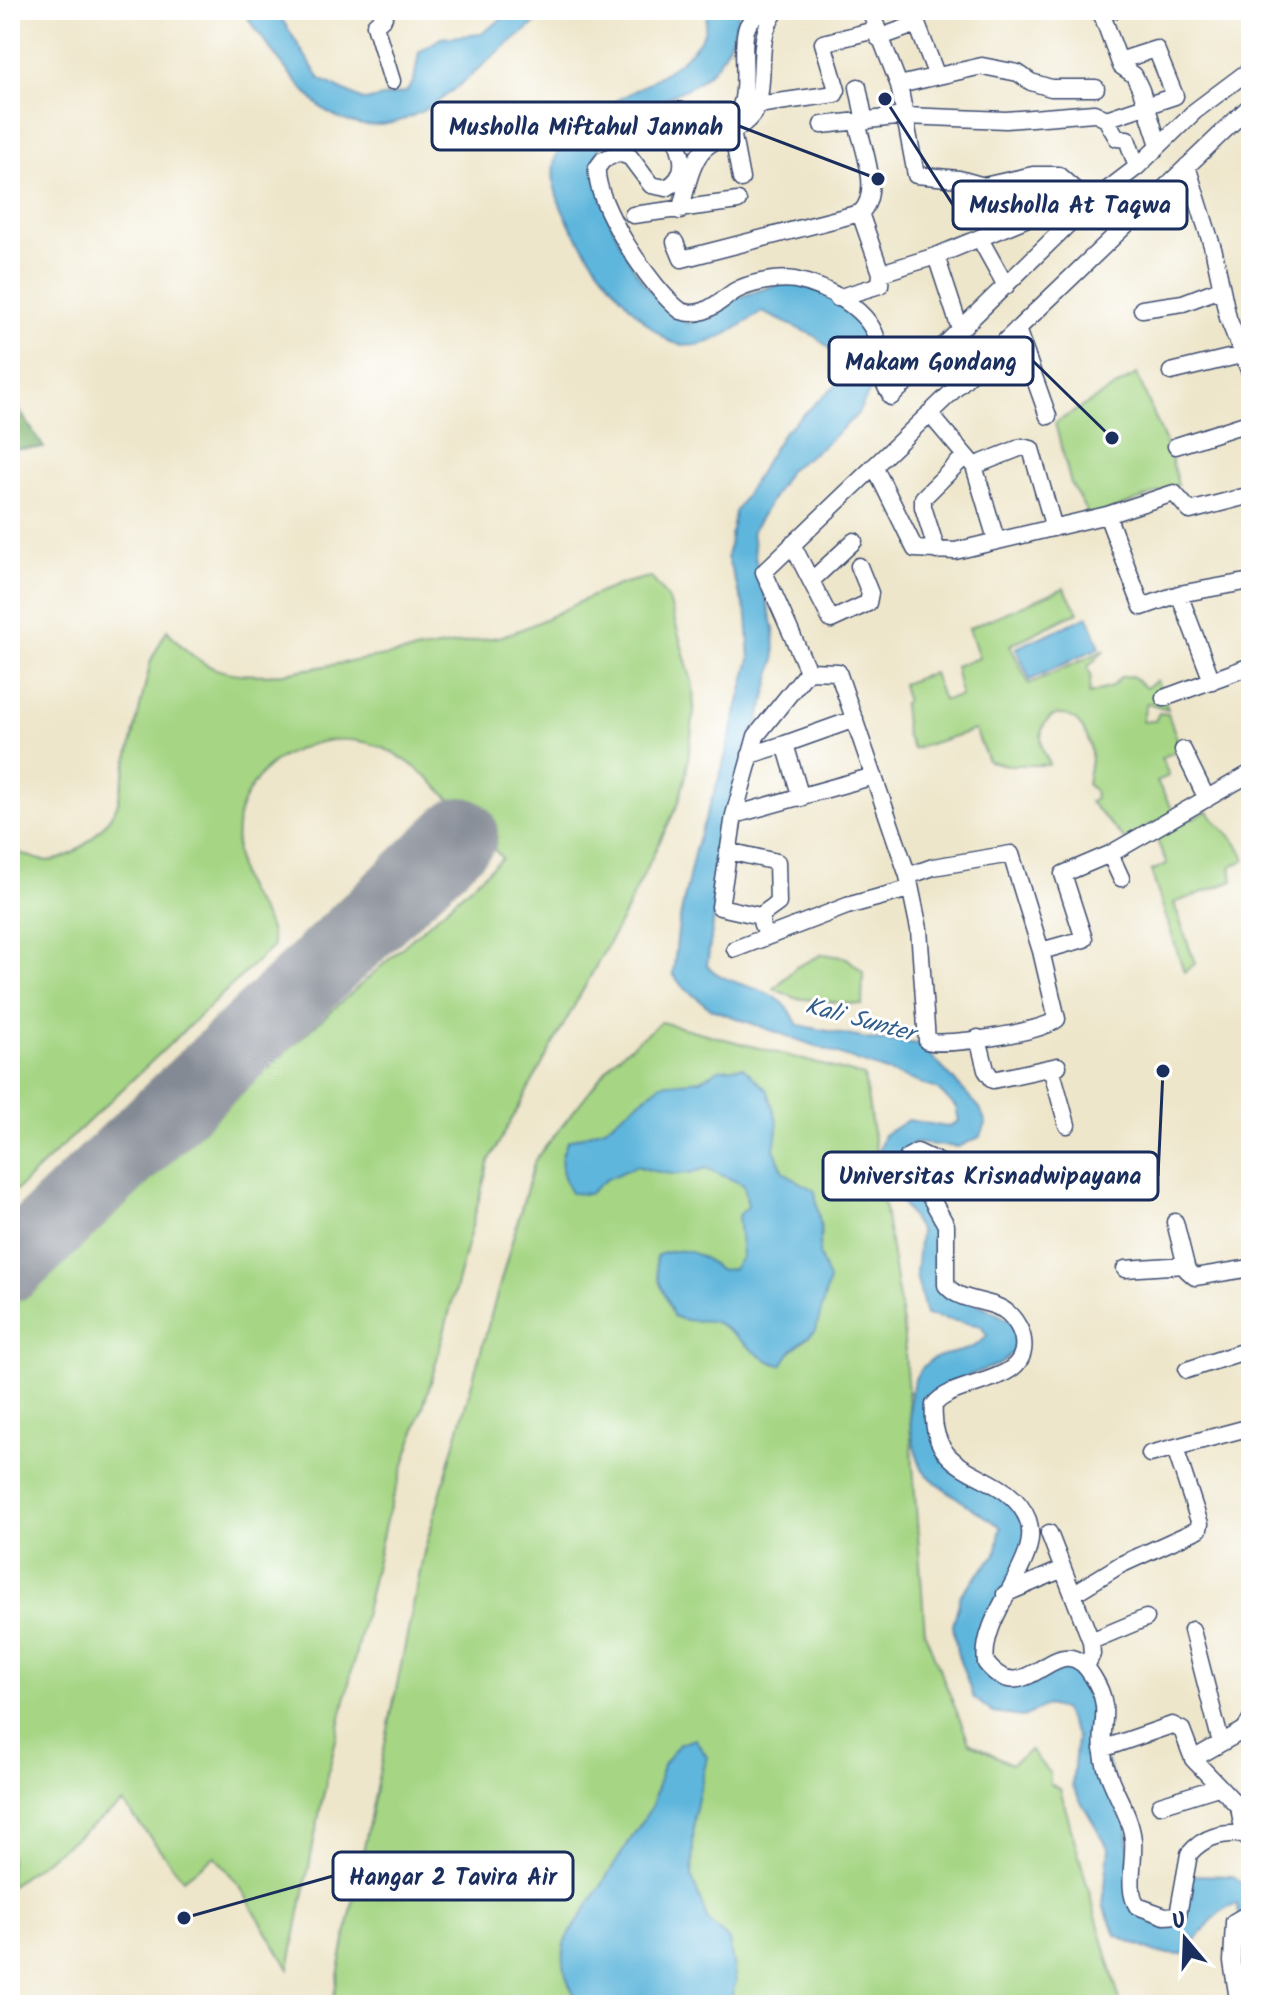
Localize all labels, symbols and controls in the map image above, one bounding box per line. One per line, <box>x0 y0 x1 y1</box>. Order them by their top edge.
callout: Musholla Miftahul Jannah <box>432 102 739 150</box>
text: Musholla Miftahul Jannah <box>449 109 723 148</box>
callout: Musholla At Taqwa <box>953 181 1187 229</box>
text: Musholla At Taqwa <box>969 187 1171 226</box>
callout: Makam Gondang <box>829 337 1033 385</box>
text: Makam Gondang <box>845 344 1017 383</box>
water label: Kali Sunter <box>801 987 924 1055</box>
callout: Universitas Krisnadwipayana <box>823 1152 1158 1200</box>
text: Universitas Krisnadwipayana <box>838 1158 1142 1197</box>
callout: Hangar 2 Tavira Air <box>333 1852 573 1900</box>
text: Hangar 2 Tavira Air <box>349 1859 558 1898</box>
north arrow <box>1145 1899 1225 1979</box>
text: U <box>1167 1904 1191 1941</box>

